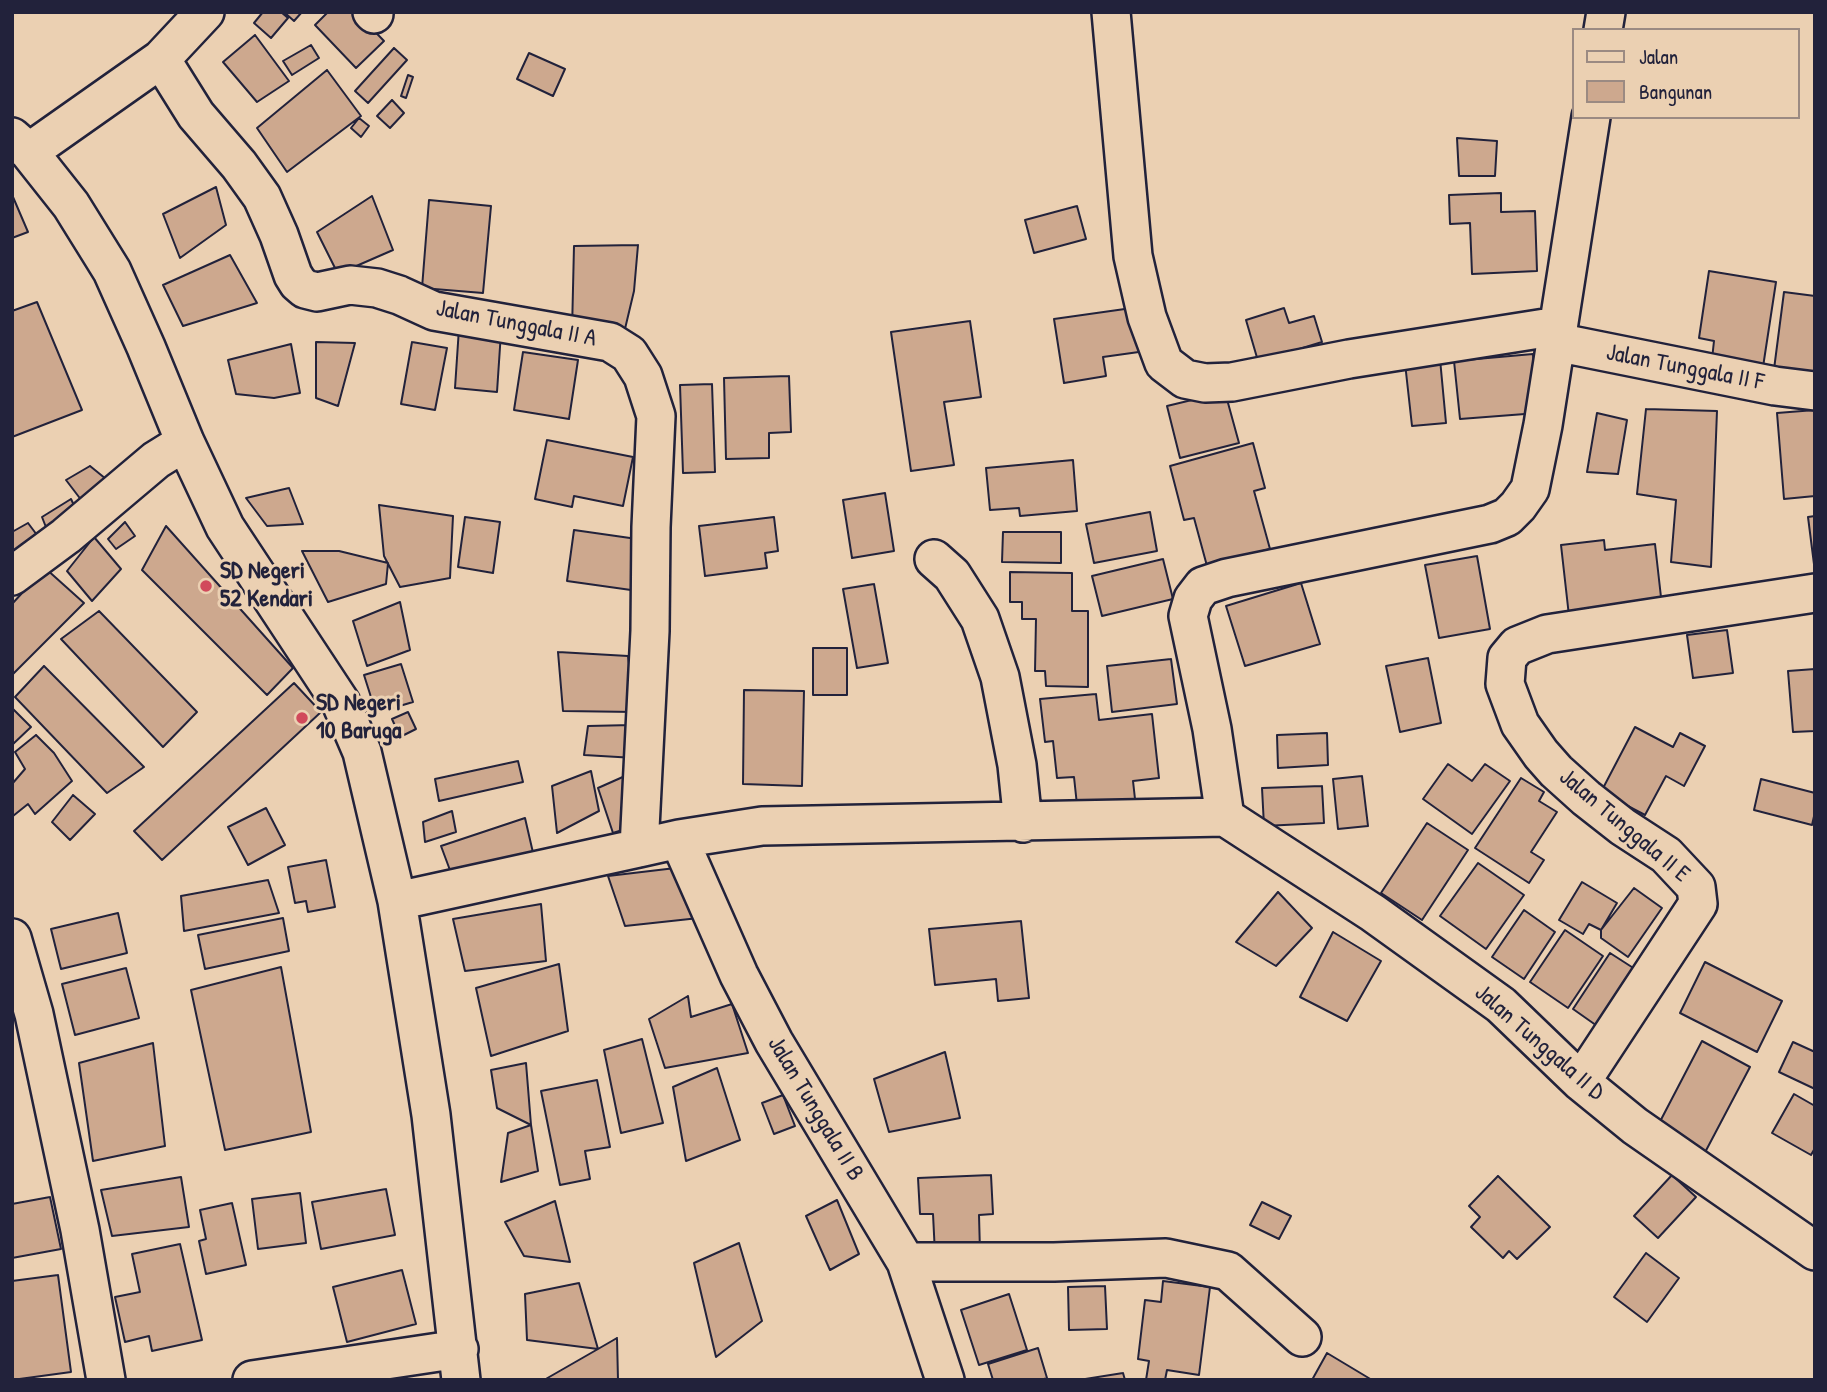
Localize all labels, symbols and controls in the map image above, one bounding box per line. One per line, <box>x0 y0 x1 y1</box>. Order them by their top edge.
legend <box>1572 28 1799 119</box>
text: Jalan <box>1639 42 1678 71</box>
text: Bangunan <box>1639 77 1712 106</box>
street label: Jalan Tunggala II A <box>433 294 599 354</box>
street label: Jalan Tunggala II F <box>1604 339 1766 397</box>
place label: SD Negeri 52 Kendari <box>220 558 313 614</box>
marker: SD Negeri 52 Kendari <box>198 578 214 594</box>
place label: SD Negeri 10 Baruga <box>316 690 401 746</box>
marker: SD Negeri 10 Baruga <box>294 710 310 726</box>
street label: Jalan Tunggala II E <box>1553 763 1695 889</box>
street label: Jalan Tunggala II D <box>1468 979 1610 1107</box>
street label: Jalan Tunggala II B <box>761 1032 869 1186</box>

